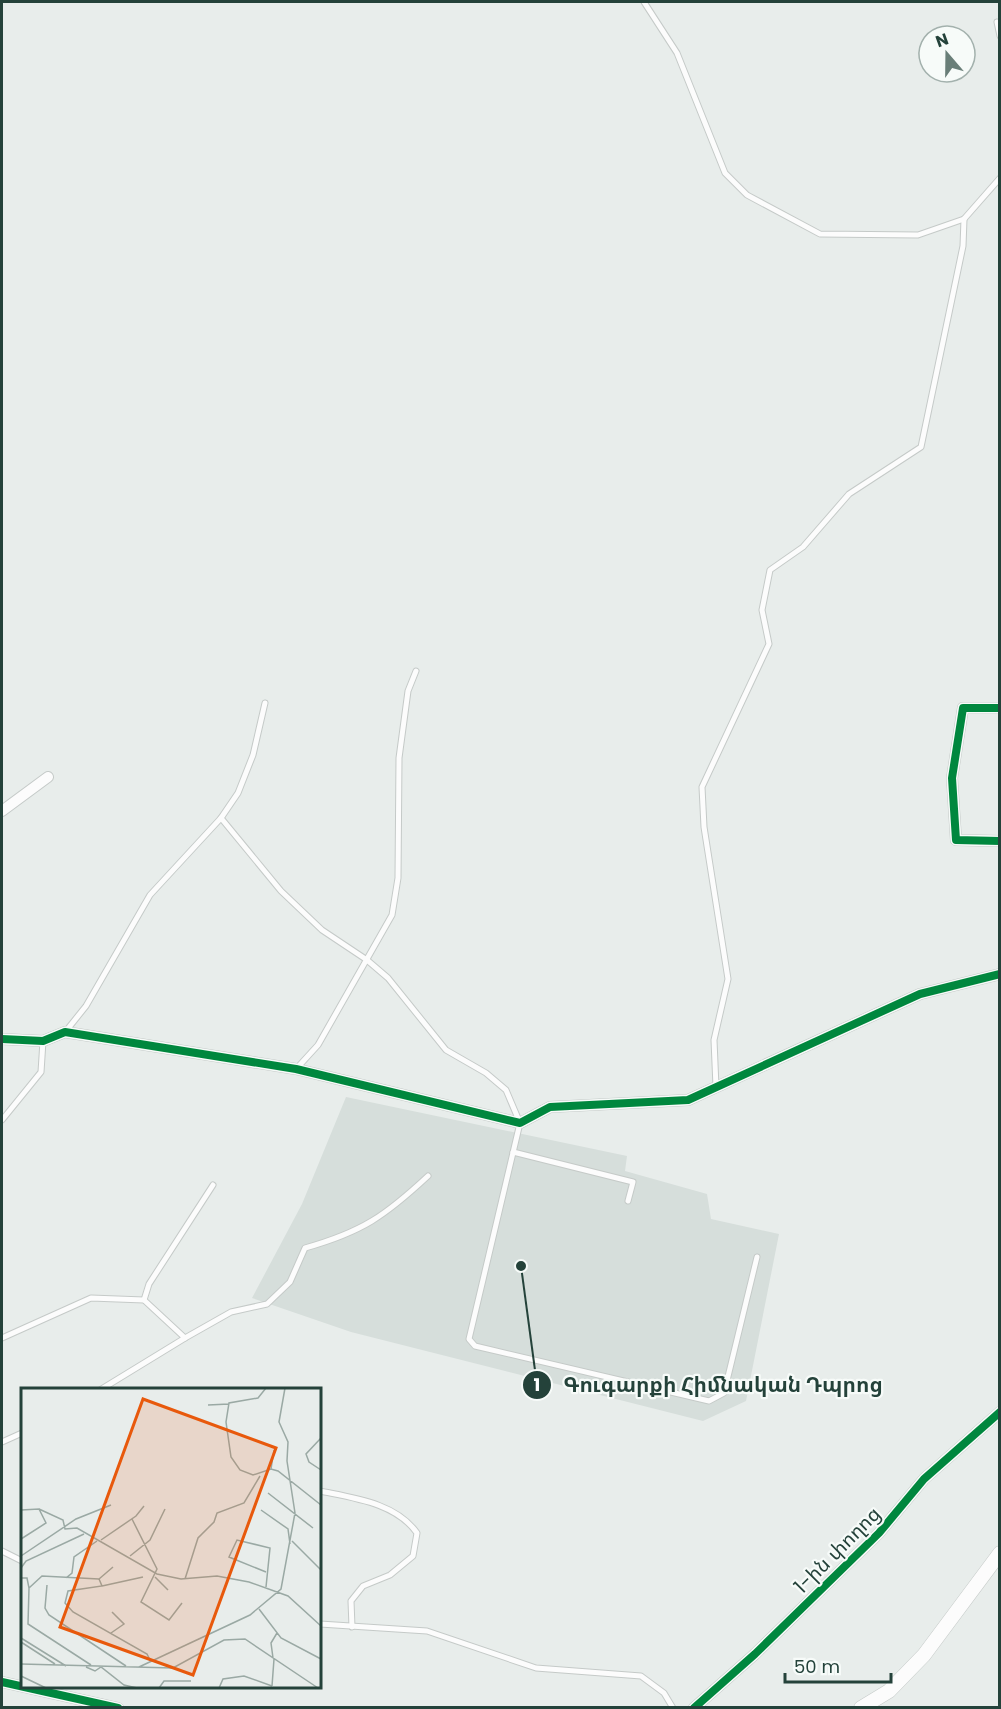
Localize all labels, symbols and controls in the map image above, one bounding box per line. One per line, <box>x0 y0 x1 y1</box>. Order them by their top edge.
north arrow <box>917 24 977 84</box>
text: N <box>932 28 952 53</box>
callout: Գուգարքի Հիմնական Դպրոց <box>522 1366 895 1405</box>
text: Գուգարքի Հիմնական Դպրոց <box>563 1370 883 1399</box>
text: 1 <box>534 1372 540 1397</box>
inset map <box>21 1388 321 1688</box>
street label: 1-ին փողոց <box>787 1500 887 1600</box>
scale bar <box>785 1646 892 1684</box>
text: 50 m <box>794 1654 840 1679</box>

